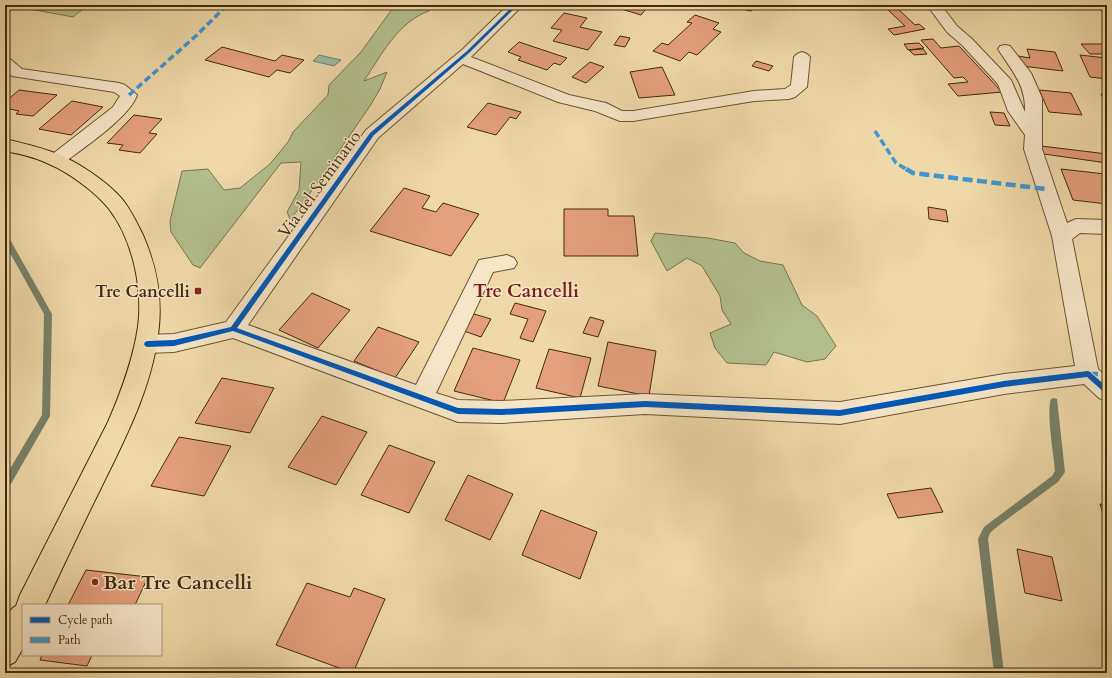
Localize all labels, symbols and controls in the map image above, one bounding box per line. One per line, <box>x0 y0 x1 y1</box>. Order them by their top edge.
street label: Via del Seminario <box>273 126 366 243</box>
district label: Tre Cancelli <box>473 278 579 304</box>
place label: Tre Cancelli <box>95 280 190 303</box>
marker: Tre Cancelli <box>193 286 203 296</box>
place label: Bar Tre Cancelli <box>103 569 252 596</box>
marker: Bar Tre Cancelli <box>90 577 100 587</box>
legend <box>22 604 162 656</box>
text: Cycle path <box>58 612 113 628</box>
text: Path <box>58 632 81 648</box>

